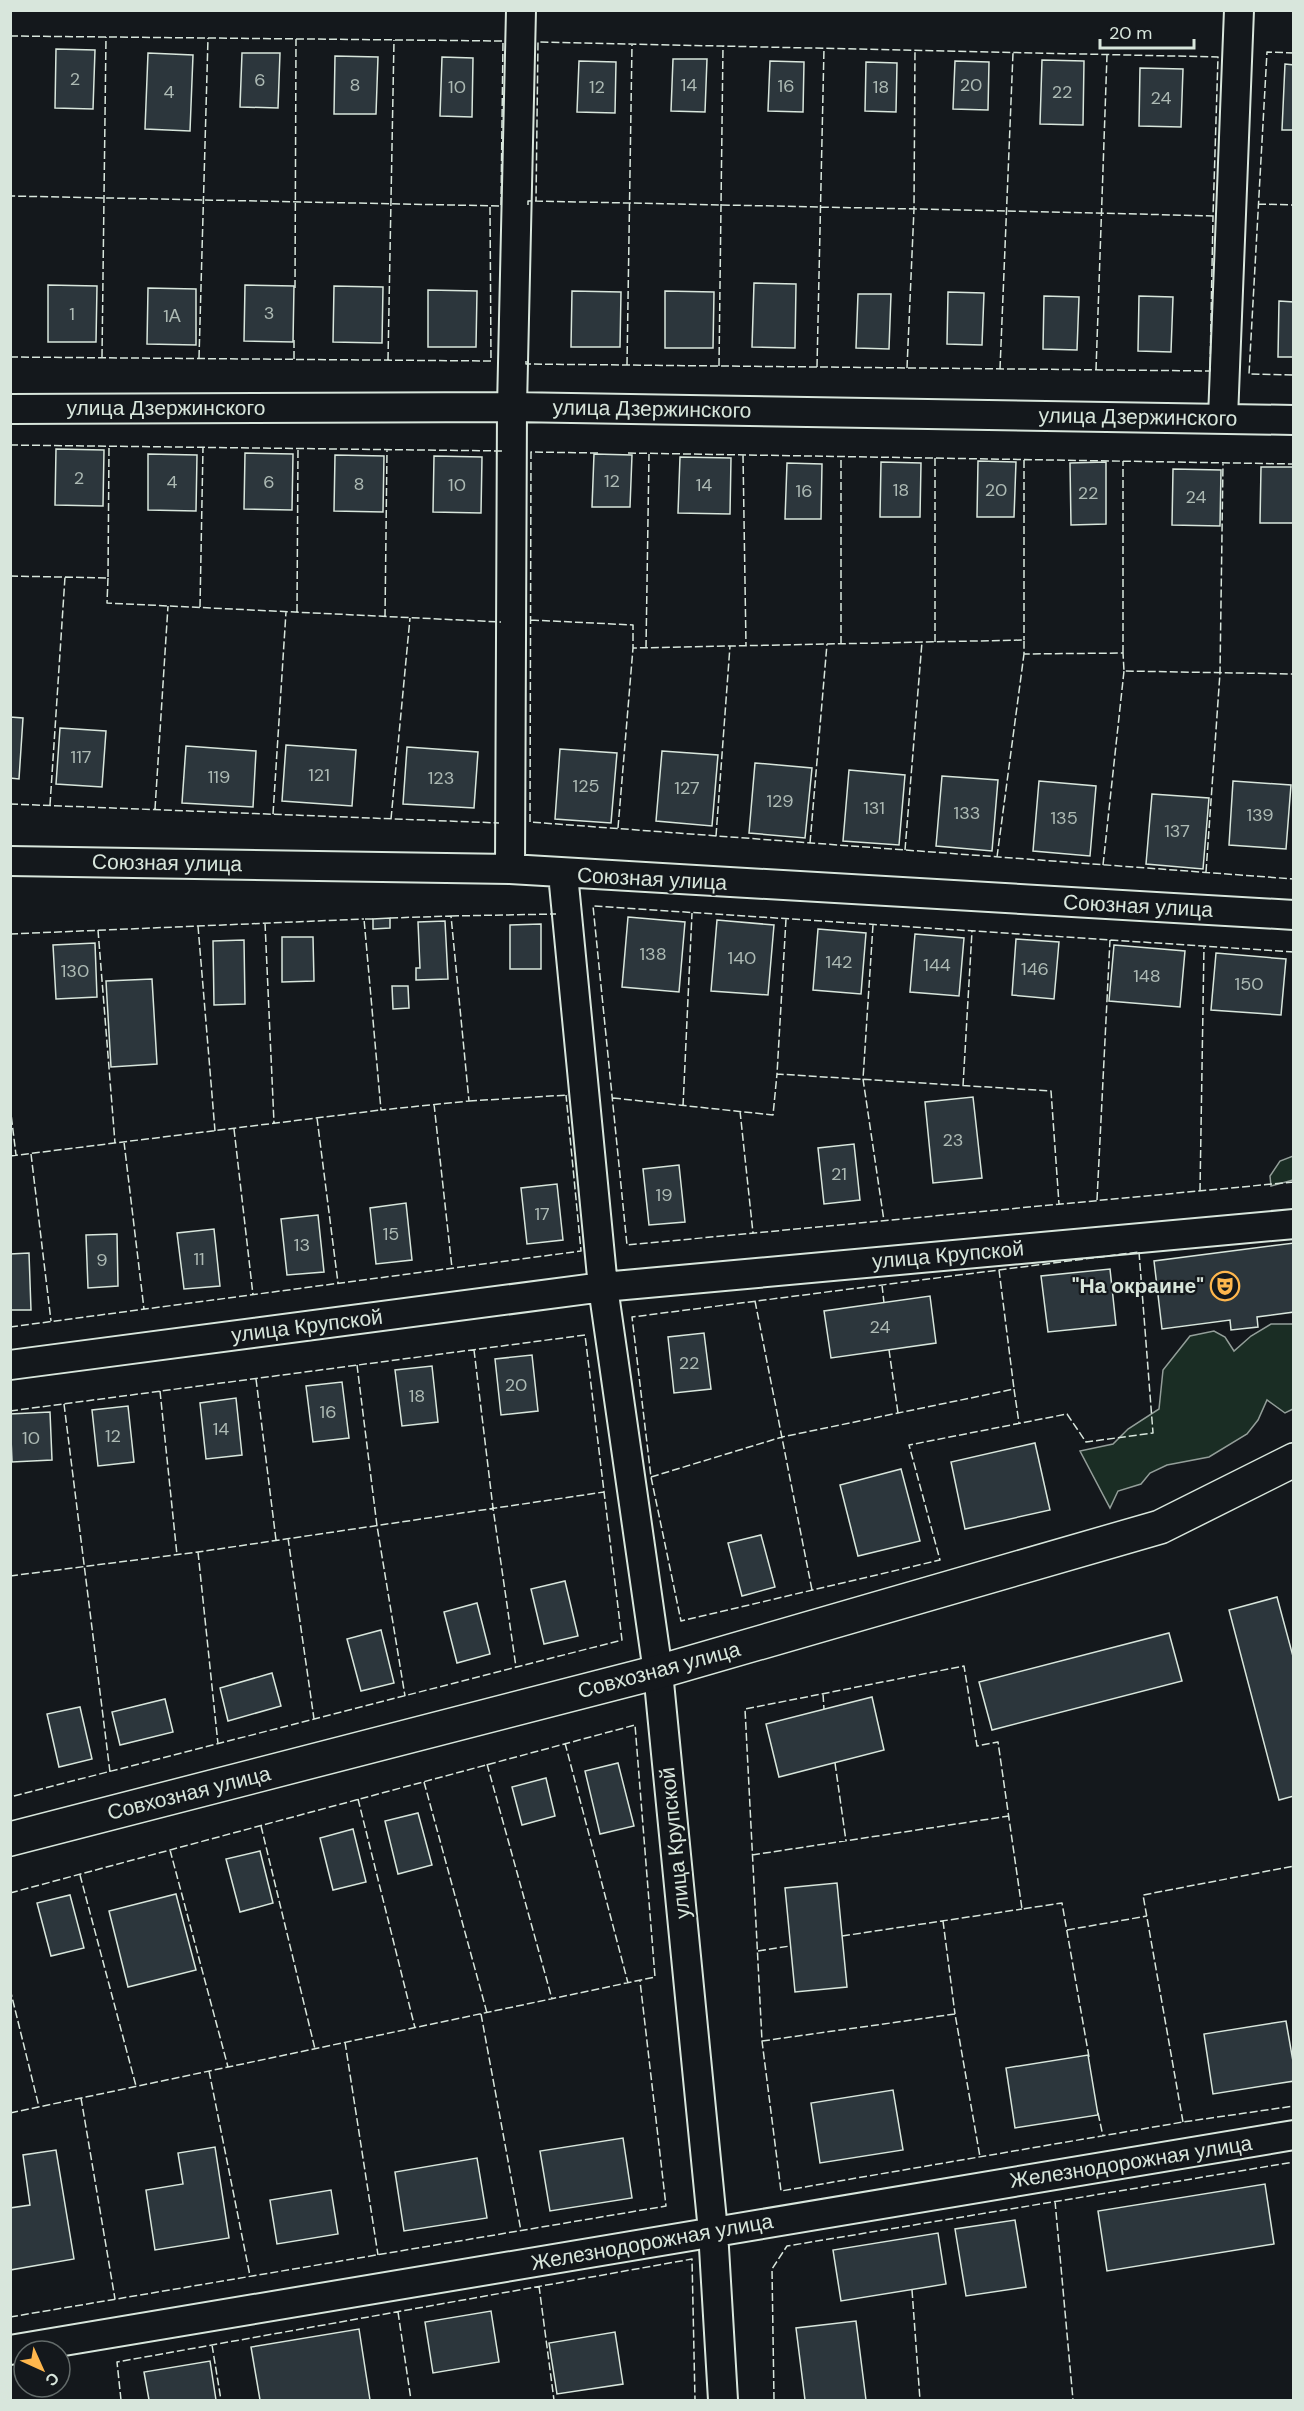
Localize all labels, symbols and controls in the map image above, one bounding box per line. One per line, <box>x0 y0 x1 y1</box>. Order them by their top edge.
scale bar <box>1100 12 1194 50</box>
text: 20 m <box>1109 21 1152 45</box>
house number: 2 <box>70 67 80 91</box>
house number: 6 <box>254 68 266 92</box>
house number: 8 <box>350 73 360 97</box>
house number: 14 <box>681 73 697 97</box>
house number: 20 <box>960 73 982 97</box>
house number: 16 <box>778 74 794 98</box>
house number: 10 <box>448 75 466 99</box>
house number: 12 <box>589 75 605 99</box>
house number: 18 <box>873 75 889 99</box>
house number: 4 <box>164 80 175 104</box>
house number: 22 <box>1052 80 1072 104</box>
house number: 24 <box>1151 86 1172 110</box>
house number: 3 <box>264 301 274 325</box>
house number: 1 <box>69 302 75 326</box>
house number: 1А <box>163 304 181 328</box>
street label: улица Дзержинского <box>552 393 752 425</box>
street label: улица Дзержинского <box>67 394 265 422</box>
street label: улица Дзержинского <box>1038 401 1238 433</box>
house number: 2 <box>74 466 84 490</box>
house number: 12 <box>604 469 620 493</box>
house number: 4 <box>167 470 178 494</box>
house number: 6 <box>263 470 275 494</box>
house number: 8 <box>354 472 364 496</box>
house number: 10 <box>448 473 466 497</box>
house number: 14 <box>696 473 712 497</box>
house number: 18 <box>893 478 909 502</box>
house number: 20 <box>985 478 1007 502</box>
house number: 16 <box>796 479 812 503</box>
house number: 22 <box>1078 481 1098 505</box>
house number: 24 <box>1186 485 1207 509</box>
house number: 117 <box>71 745 91 769</box>
house number: 121 <box>308 763 330 787</box>
house number: 119 <box>208 765 230 789</box>
house number: 123 <box>428 766 454 790</box>
house number: 125 <box>573 774 599 798</box>
house number: 127 <box>674 776 700 800</box>
house number: 129 <box>766 789 794 813</box>
house number: 131 <box>863 796 885 820</box>
house number: 133 <box>954 801 980 825</box>
house number: 139 <box>1246 803 1274 827</box>
house number: 135 <box>1050 806 1078 830</box>
house number: 137 <box>1164 819 1190 843</box>
street label: Союзная улица <box>92 848 243 878</box>
street label: Союзная улица <box>576 861 728 897</box>
street label: Союзная улица <box>1062 888 1214 924</box>
house number: 138 <box>639 942 667 966</box>
house number: 140 <box>728 946 756 970</box>
house number: 142 <box>826 950 852 974</box>
house number: 144 <box>923 953 951 977</box>
house number: 146 <box>1021 957 1049 981</box>
house number: 130 <box>61 959 89 983</box>
house number: 148 <box>1133 964 1161 988</box>
house number: 150 <box>1235 972 1263 996</box>
house number: 23 <box>942 1128 964 1152</box>
house number: 21 <box>831 1162 847 1186</box>
house number: 19 <box>656 1183 672 1207</box>
house number: 17 <box>534 1202 550 1226</box>
house number: 15 <box>383 1222 399 1246</box>
house number: 13 <box>294 1233 310 1257</box>
street label: улица Крупской <box>871 1234 1025 1276</box>
house number: 11 <box>193 1247 205 1271</box>
house number: 9 <box>96 1248 108 1272</box>
theatre icon: "На окраине" <box>1209 1270 1241 1302</box>
place label: "На окраине" <box>1072 1272 1204 1300</box>
street label: улица Крупской <box>230 1303 384 1349</box>
house number: 24 <box>870 1315 891 1339</box>
house number: 22 <box>679 1351 699 1375</box>
house number: 20 <box>505 1373 527 1397</box>
house number: 18 <box>409 1384 425 1408</box>
house number: 16 <box>320 1400 336 1424</box>
house number: 14 <box>213 1417 229 1441</box>
house number: 12 <box>105 1424 121 1448</box>
house number: 10 <box>22 1426 40 1450</box>
street label: Совхозная улица <box>575 1635 744 1705</box>
street label: Совхозная улица <box>104 1759 274 1827</box>
street label: улица Крупской <box>653 1766 697 1920</box>
street label: Железнодорожная улица <box>1008 2129 1255 2195</box>
street label: Железнодорожная улица <box>529 2207 775 2277</box>
north arrow <box>12 2339 72 2399</box>
text: С <box>40 2368 64 2391</box>

